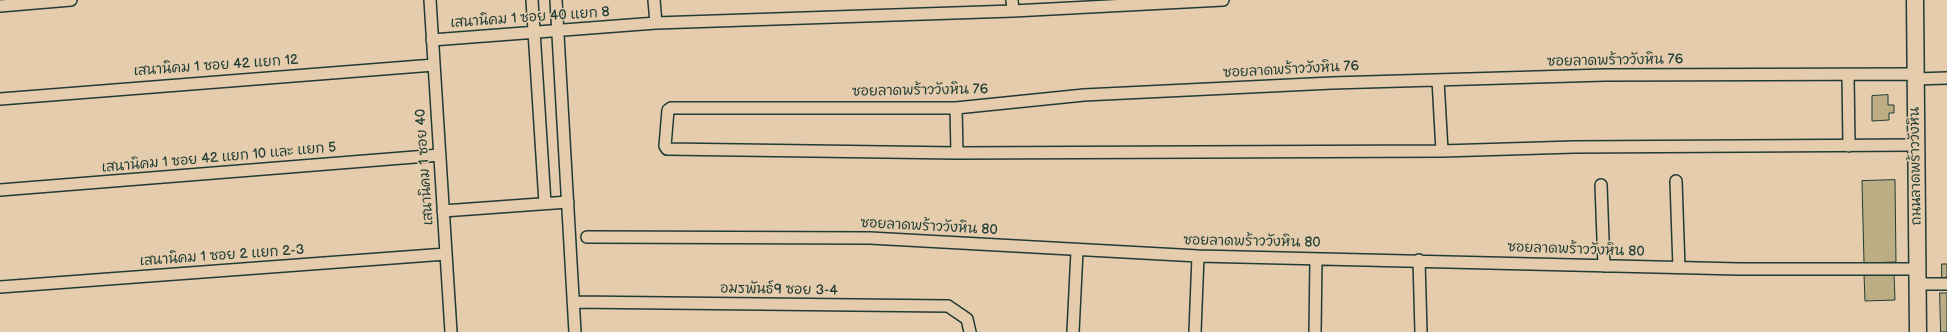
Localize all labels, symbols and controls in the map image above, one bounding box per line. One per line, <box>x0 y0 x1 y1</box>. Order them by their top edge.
street label: เสนานิคม 1 ซอย 40 แยก 8 <box>450 4 610 32</box>
street label: ซอยลาดพร้าววังหิน 76 <box>1547 51 1683 71</box>
street label: เสนานิคม 1 ซอย 42 แยก 12 <box>133 52 299 80</box>
street label: ซอยลาดพร้าววังหิน 76 <box>1223 58 1359 82</box>
street label: ซอยลาดพร้าววังหิน 76 <box>852 81 988 101</box>
street label: ถนนลาดพร้าววังหิน <box>1907 107 1925 225</box>
street label: เสนานิคม 1 ซอย 40 <box>413 108 437 226</box>
street label: เสนานิคม 1 ซอย 42 แยก 10 และ แยก 5 <box>101 139 337 177</box>
street label: ซอยลาดพร้าววังหิน 80 <box>860 215 998 239</box>
street label: ซอยลาดพร้าววังหิน 80 <box>1183 232 1321 252</box>
street label: ซอยลาดพร้าววังหิน 80 <box>1507 239 1645 261</box>
street label: เสนานิคม 1 ซอย 2 แยก 2-3 <box>139 242 305 270</box>
street label: อมรพันธ์9 ซอย 3-4 <box>720 281 838 299</box>

